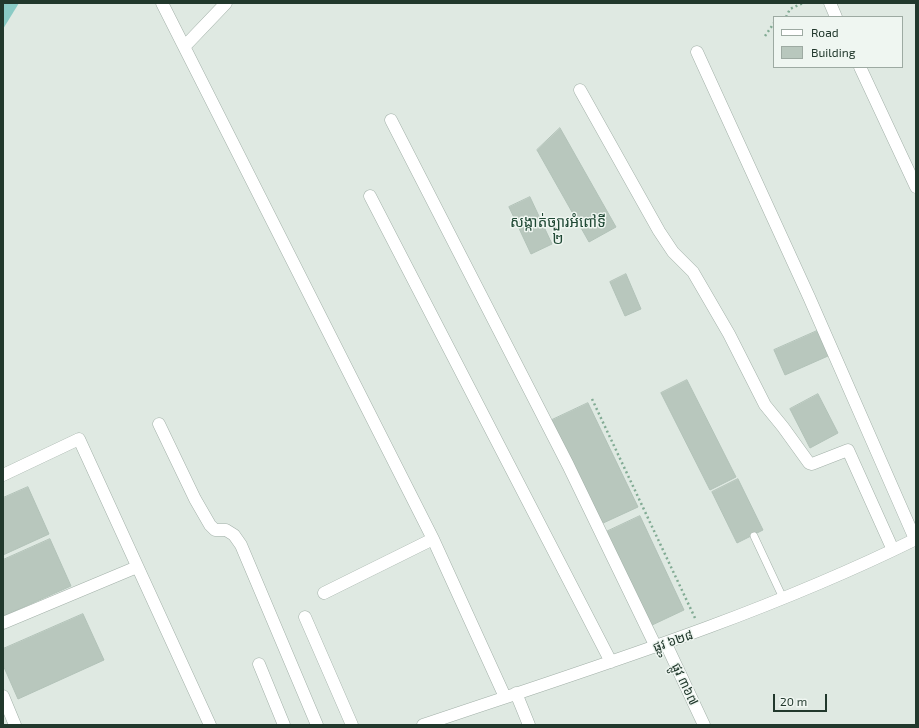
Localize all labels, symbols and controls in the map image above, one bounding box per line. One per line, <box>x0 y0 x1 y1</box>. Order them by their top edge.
legend <box>773 16 903 68</box>
text: Road <box>811 25 839 39</box>
text: Building <box>811 45 855 59</box>
district label: សង្កាត់ច្បារអំពៅទី ២ <box>510 213 606 248</box>
street label: ផ្លូវ ៦២៨ <box>651 627 695 655</box>
street label: ផ្លូវ ៣៦៧ <box>668 660 702 708</box>
scale bar <box>775 686 829 712</box>
text: 20 m <box>780 694 807 708</box>

